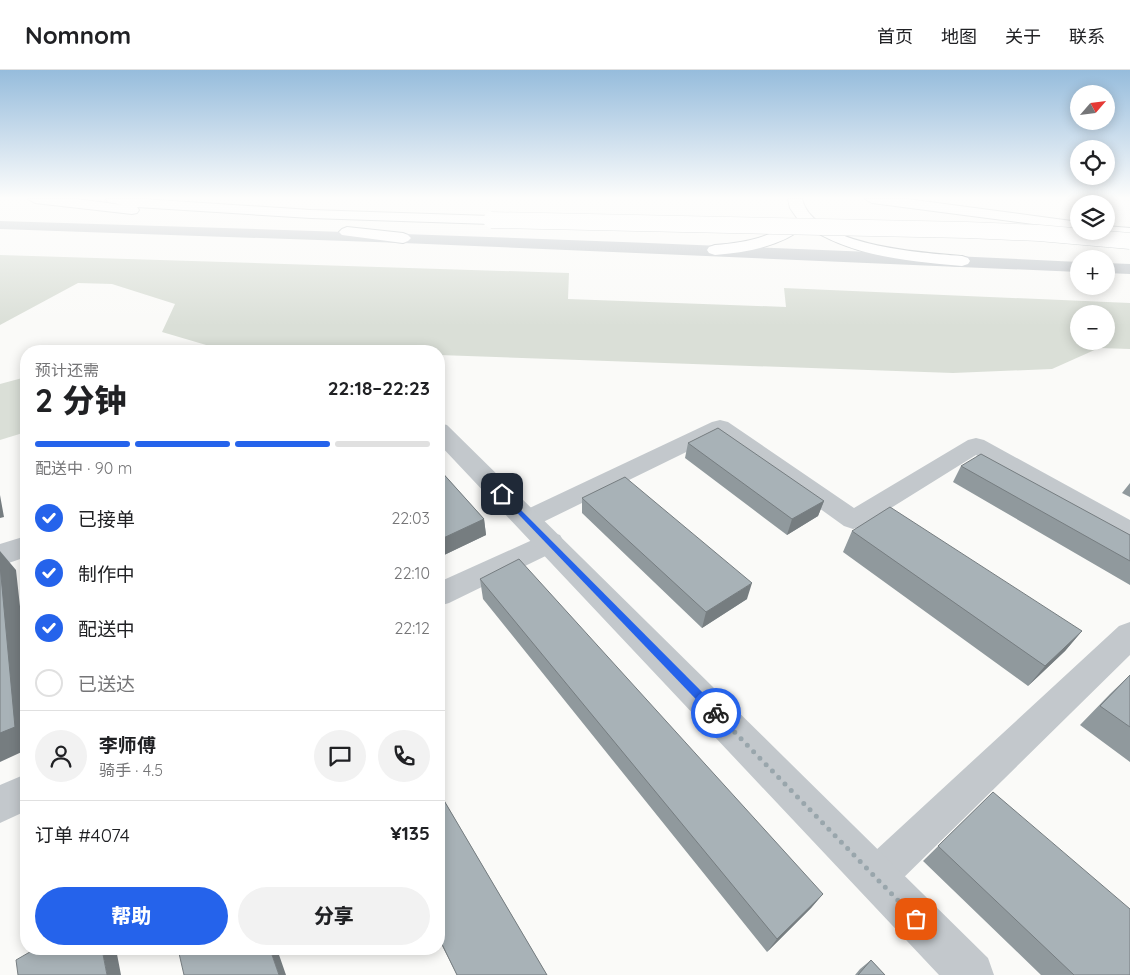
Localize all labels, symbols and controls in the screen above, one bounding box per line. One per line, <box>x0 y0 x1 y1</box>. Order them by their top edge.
text: Nomnom <box>25 20 131 50</box>
text: 首页 <box>877 25 913 48</box>
text: 地图 <box>941 25 977 48</box>
text: 关于 <box>1005 25 1041 48</box>
text: 联系 <box>1069 25 1105 48</box>
north arrow <box>1070 85 1115 130</box>
map controls <box>1070 85 1115 350</box>
button: locate <box>1070 140 1115 185</box>
button: layers <box>1070 195 1115 240</box>
button: + <box>1070 250 1115 295</box>
button: − <box>1070 305 1115 350</box>
text: 预计还需 <box>35 360 99 380</box>
text: 22:18–22:23 <box>328 376 430 400</box>
text: 2 分钟 <box>35 380 126 420</box>
text: 配送中 · 90 m <box>35 458 132 478</box>
pin <box>481 473 523 515</box>
icon: home <box>488 480 516 508</box>
icon: check <box>35 504 63 532</box>
text: 已接单 <box>78 507 135 531</box>
text: 22:03 <box>391 508 430 528</box>
icon: check <box>35 559 63 587</box>
text: 制作中 <box>78 562 135 586</box>
text: 22:10 <box>394 563 430 583</box>
icon: check <box>35 614 63 642</box>
text: 配送中 <box>78 617 135 641</box>
text: 22:12 <box>394 618 430 638</box>
text: 已送达 <box>78 672 135 696</box>
courier <box>691 688 741 738</box>
icon: bike <box>702 699 730 727</box>
button: person <box>35 730 87 782</box>
button: chat <box>314 730 366 782</box>
button: phone <box>378 730 430 782</box>
text: 李师傅 <box>99 733 156 757</box>
text: 骑手 · 4.5 <box>99 760 163 780</box>
text: ¥135 <box>390 821 430 845</box>
text: 订单 #4074 <box>35 823 130 847</box>
button: 帮助 <box>35 887 228 945</box>
button: 分享 <box>238 887 430 945</box>
pin <box>895 898 937 940</box>
icon: bag <box>902 905 930 933</box>

